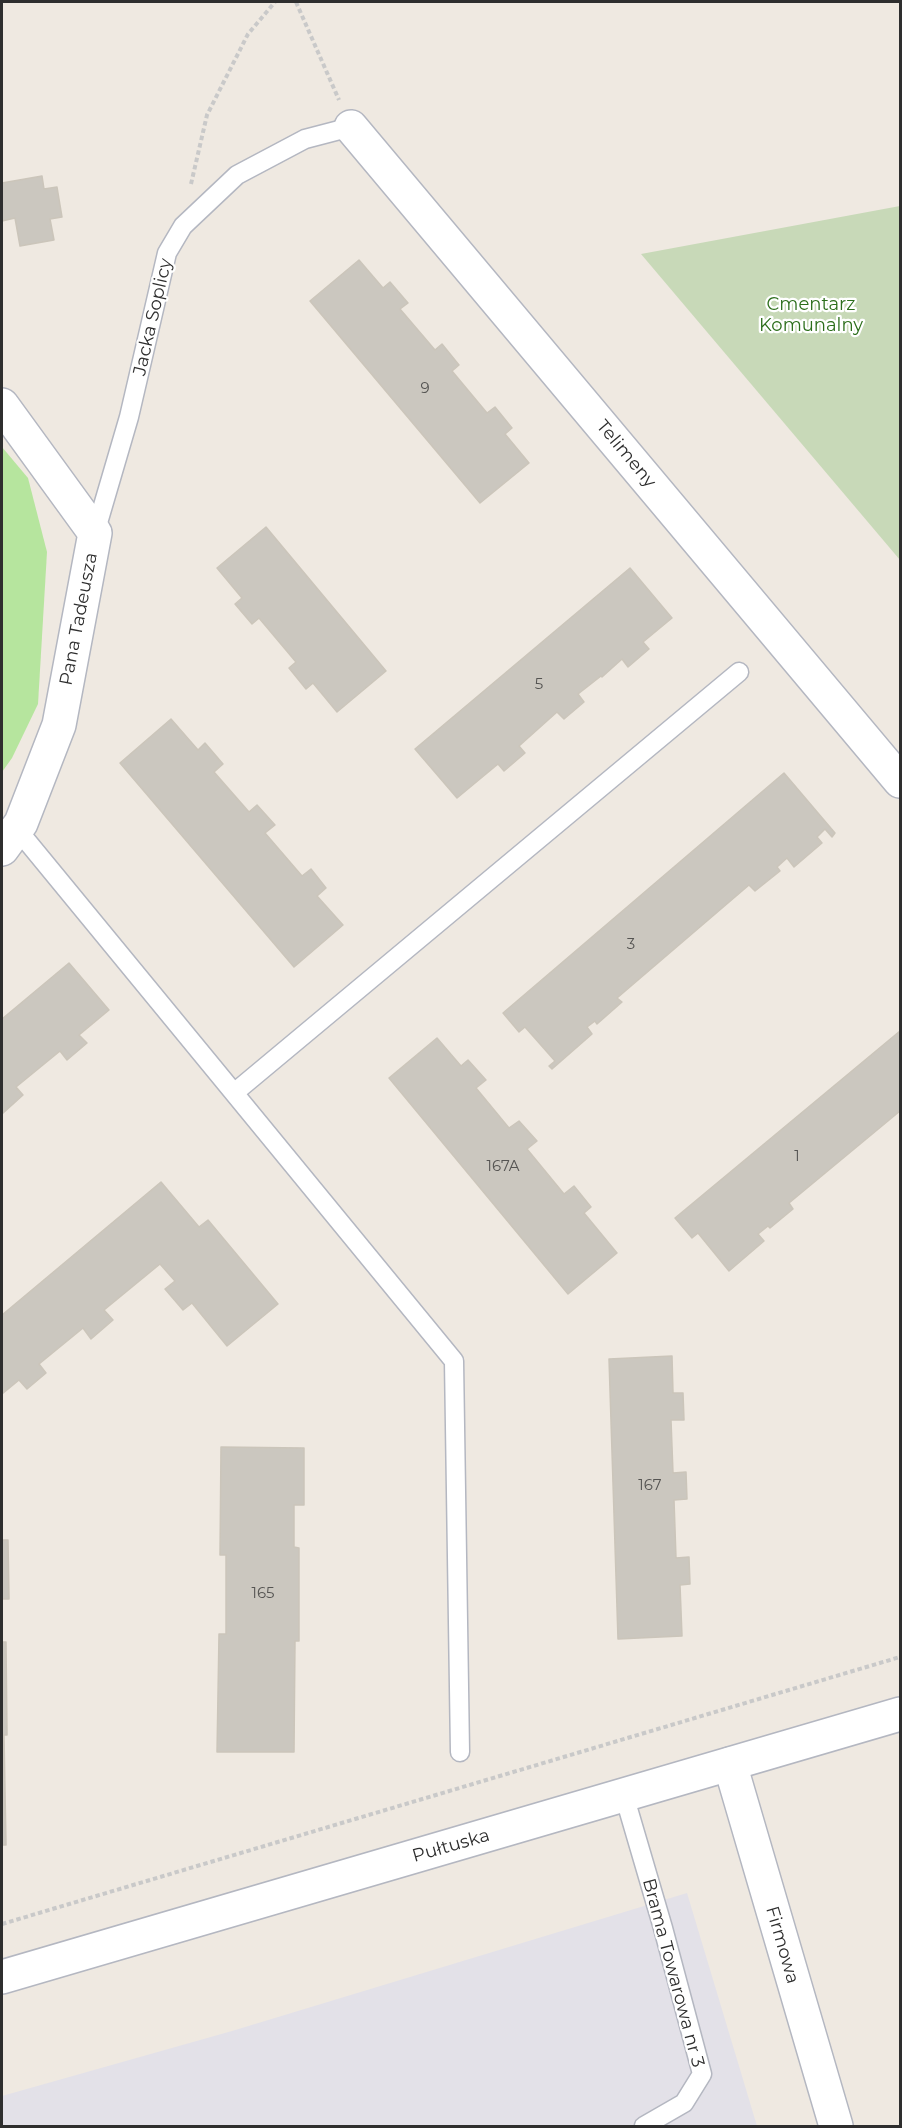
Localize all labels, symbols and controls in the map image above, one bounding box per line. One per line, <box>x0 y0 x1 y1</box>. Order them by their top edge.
street label: Jacka Soplicy <box>129 256 177 378</box>
park label: Cmentarz Komunalny <box>759 294 863 336</box>
house number: 9 <box>420 380 430 398</box>
street label: Telimeny <box>592 416 660 492</box>
street label: Pana Tadeusza <box>56 551 102 687</box>
house number: 5 <box>535 676 543 694</box>
house number: 3 <box>627 936 635 954</box>
house number: 1 <box>794 1148 800 1166</box>
house number: 167A <box>486 1158 520 1176</box>
house number: 167 <box>638 1477 662 1495</box>
house number: 165 <box>251 1585 275 1603</box>
street label: Pułtuska <box>410 1825 492 1867</box>
street label: Brama Towarowa nr 3 <box>637 1876 709 2070</box>
street label: Firmowa <box>761 1904 803 1986</box>

